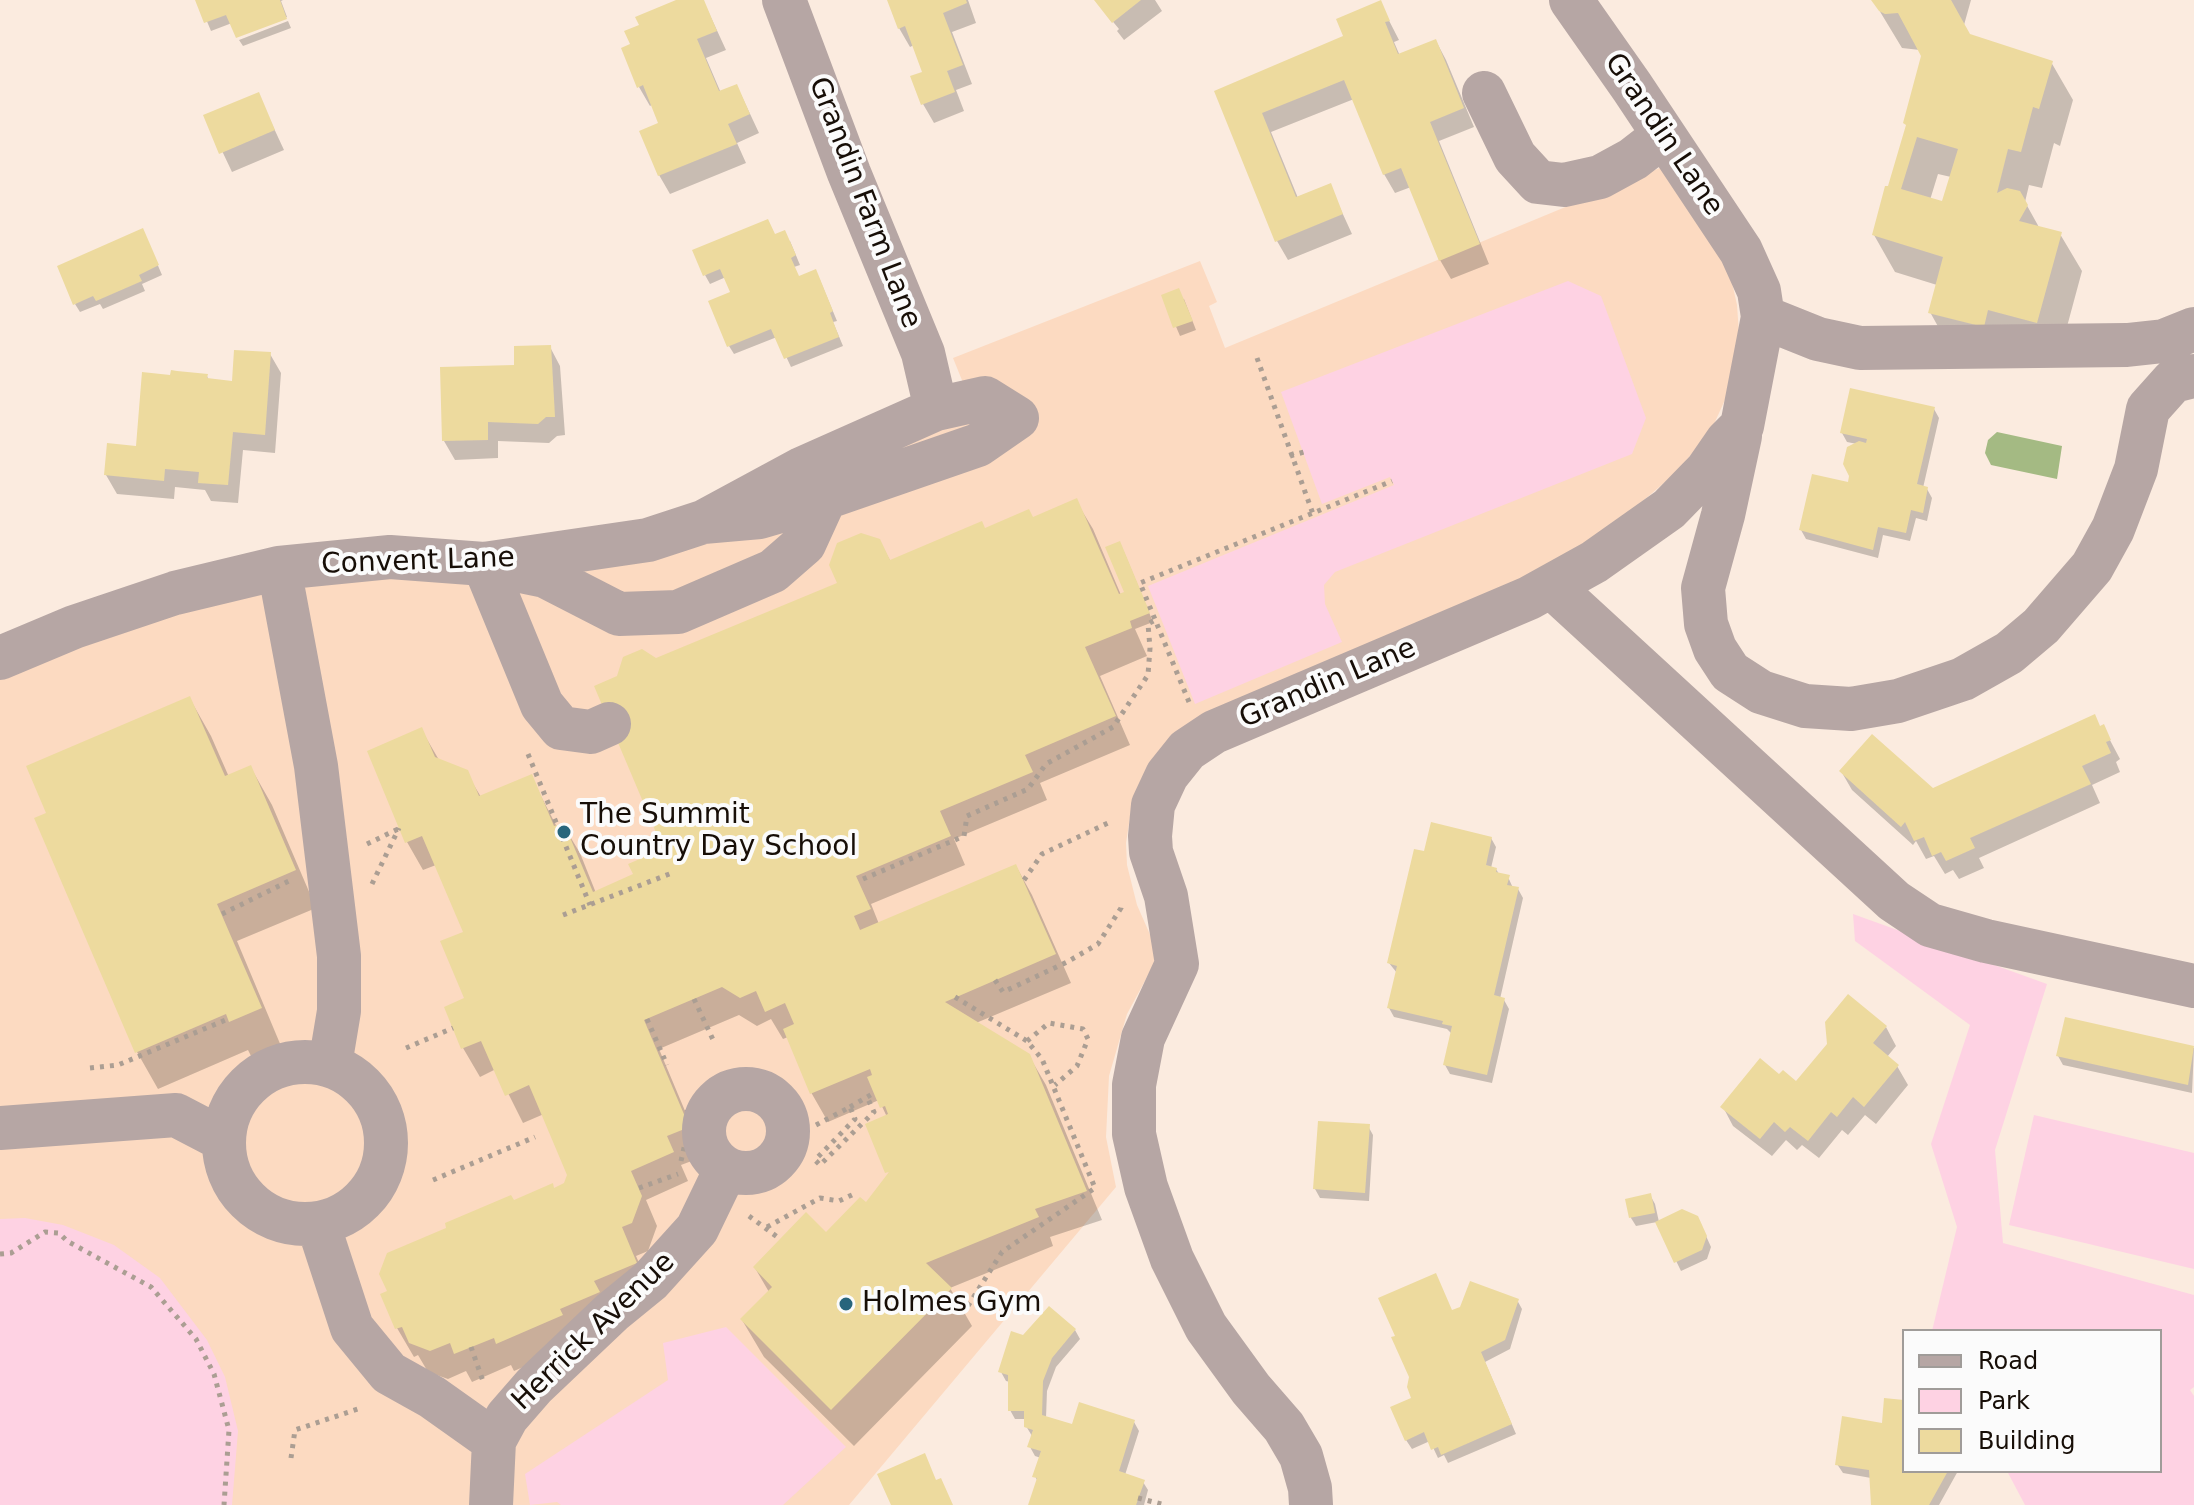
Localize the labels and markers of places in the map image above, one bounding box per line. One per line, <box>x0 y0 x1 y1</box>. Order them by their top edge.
place label: The Summit Country Day School <box>580 799 857 865</box>
marker: The Summit Country Day School <box>555 823 573 841</box>
place label: Holmes Gym <box>862 1287 1041 1321</box>
marker: Holmes Gym <box>837 1295 855 1313</box>

